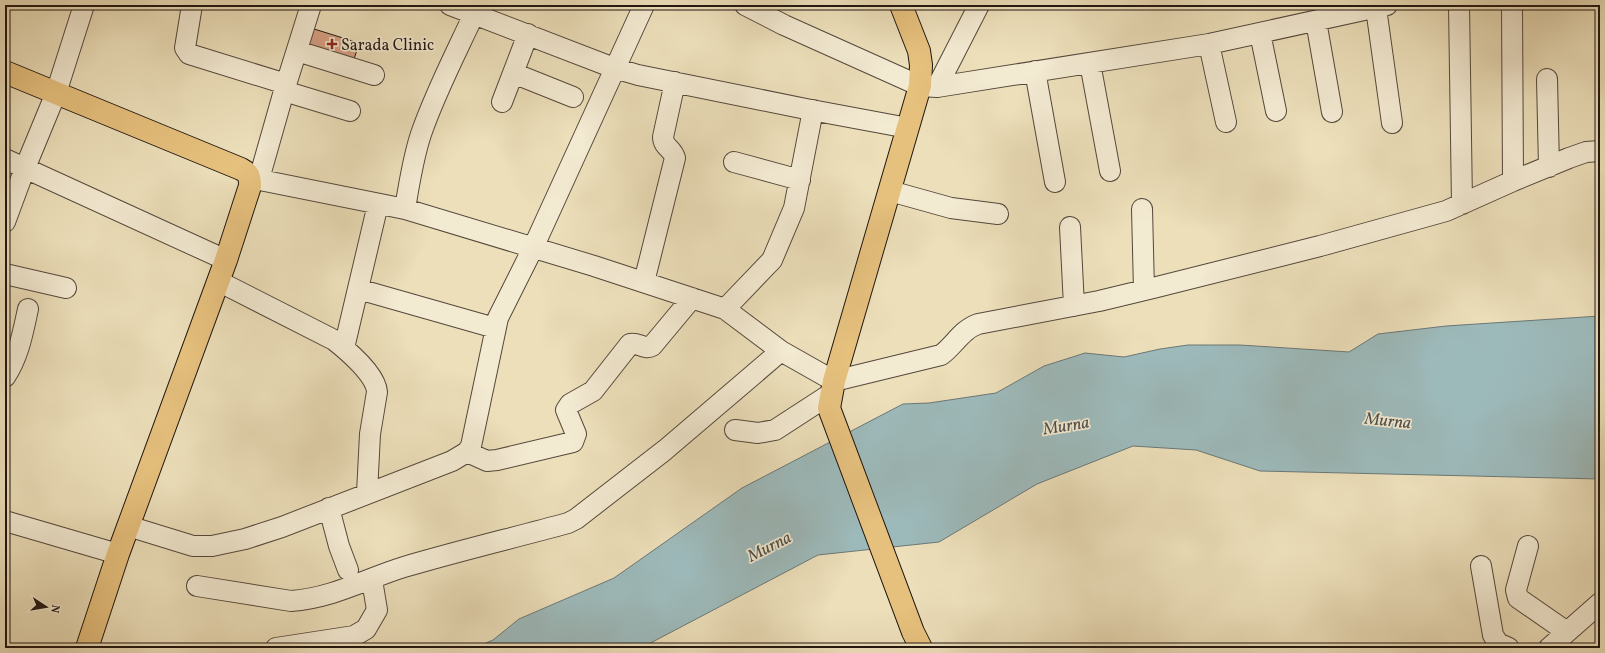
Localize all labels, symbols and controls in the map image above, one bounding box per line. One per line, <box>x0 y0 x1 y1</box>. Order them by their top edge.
place label: Sarada Clinic <box>341 35 434 57</box>
marker: Sarada Clinic <box>326 38 338 50</box>
water label: Murna <box>1363 408 1412 435</box>
water label: Murna <box>1040 411 1091 442</box>
water label: Murna <box>743 527 796 569</box>
north arrow <box>26 587 66 627</box>
text: N <box>46 603 62 614</box>

